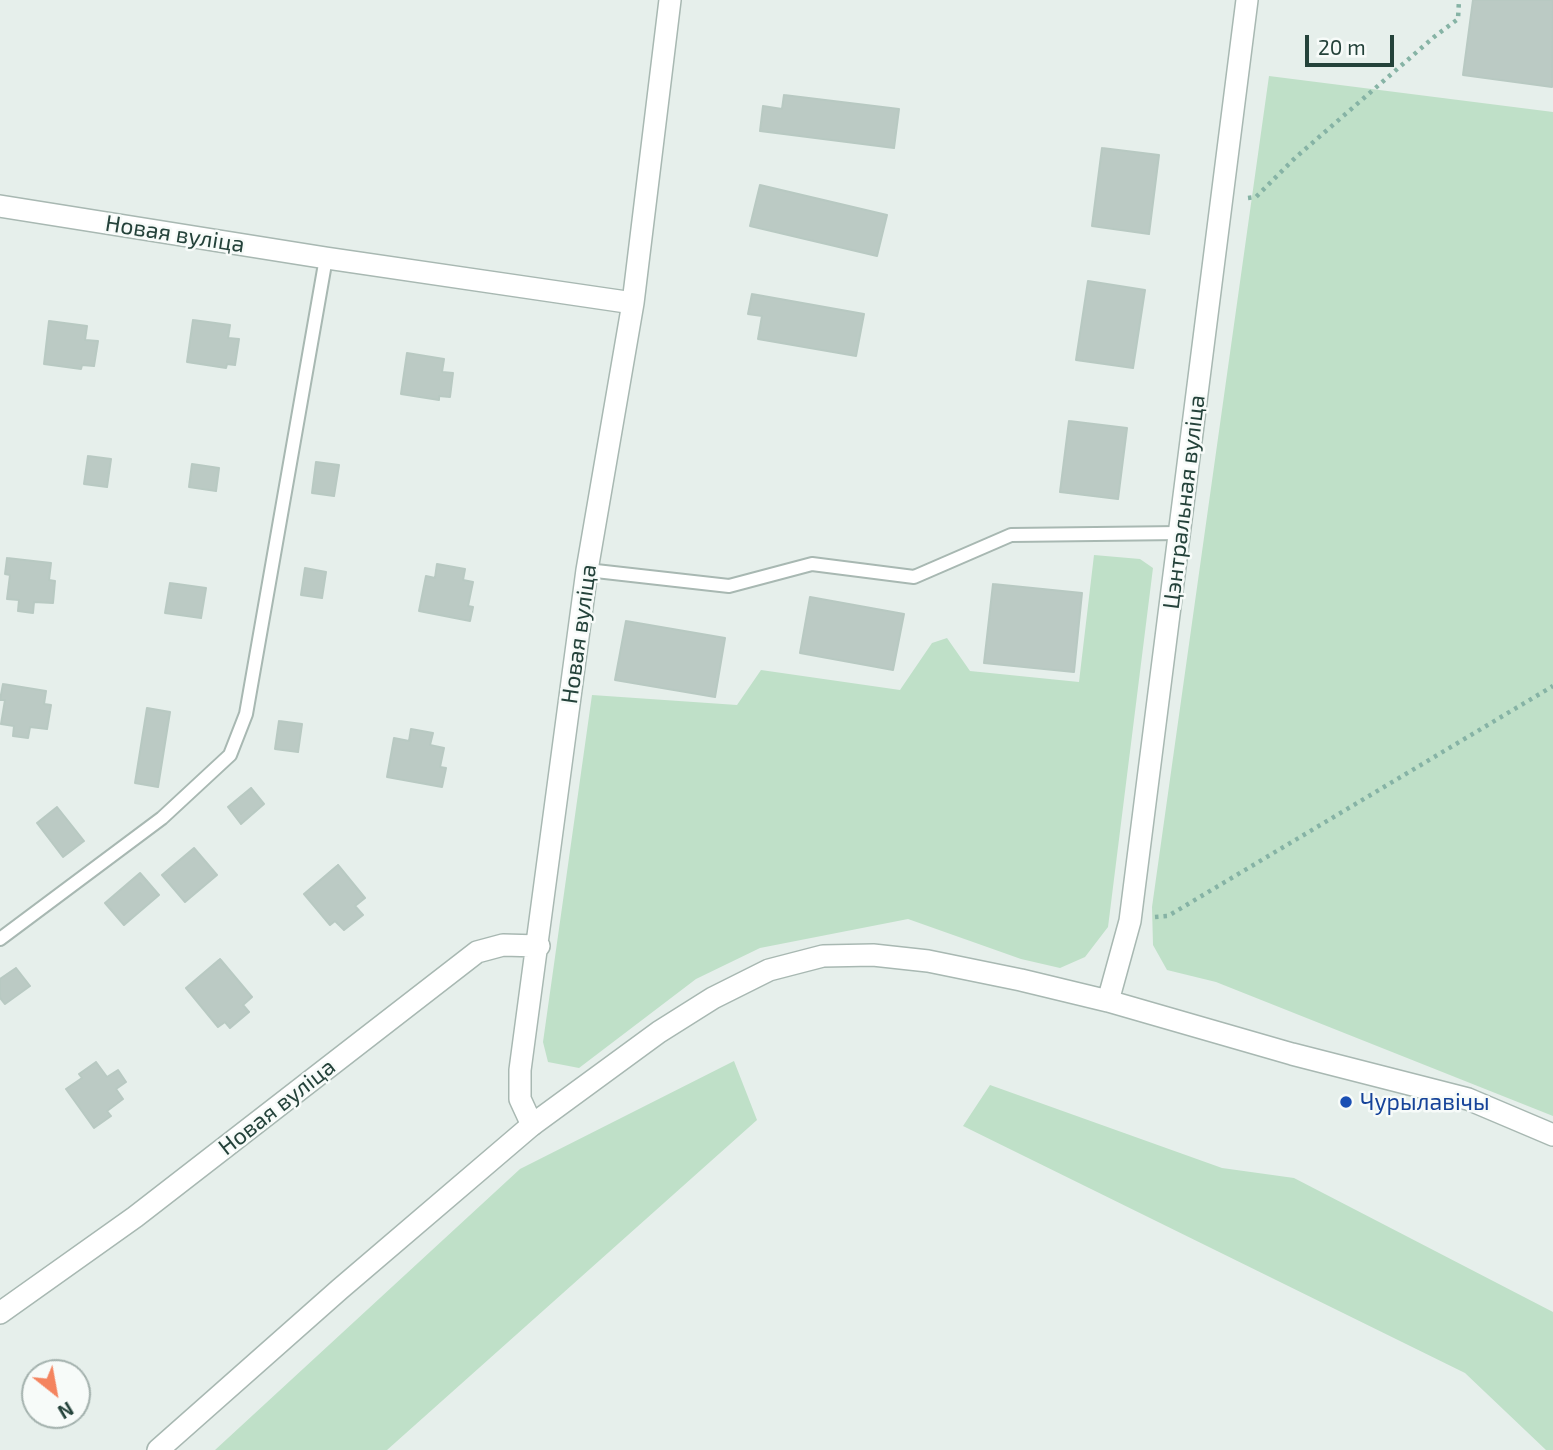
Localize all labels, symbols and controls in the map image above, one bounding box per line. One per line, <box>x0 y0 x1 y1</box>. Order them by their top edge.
scale bar <box>1308 21 1397 65</box>
text: 20 m <box>1318 34 1366 59</box>
street label: Новая вуліца <box>103 209 247 259</box>
street label: Цэнтральная вуліца <box>1157 393 1211 611</box>
street label: Новая вуліца <box>556 562 602 706</box>
street label: Новая вуліца <box>213 1053 341 1161</box>
place label: Чурылавічы <box>1360 1088 1490 1116</box>
marker: Чурылавічы <box>1338 1094 1354 1110</box>
north arrow <box>21 1359 91 1429</box>
text: N <box>54 1397 78 1424</box>

